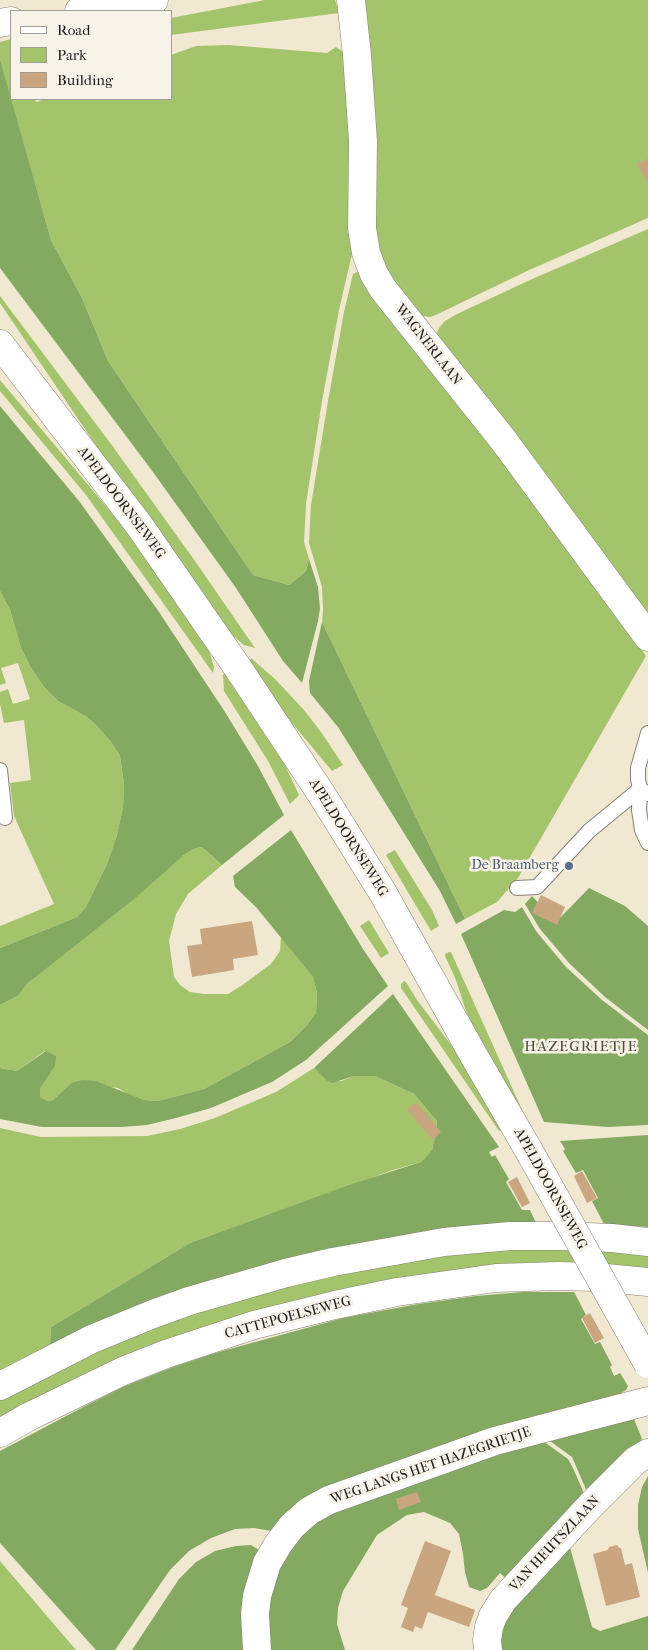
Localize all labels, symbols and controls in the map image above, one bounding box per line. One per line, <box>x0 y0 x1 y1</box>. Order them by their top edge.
legend <box>10 10 172 100</box>
text: Road <box>57 21 90 39</box>
text: Park <box>57 46 87 64</box>
text: Building <box>57 71 113 89</box>
street label: WAGNERLAAN <box>391 301 465 389</box>
street label: APELDOORNSEWEG <box>73 444 169 562</box>
street label: APELDOORNSEWEG <box>305 776 391 900</box>
place label: De Braamberg <box>471 858 559 874</box>
marker: De Braamberg <box>563 860 575 872</box>
district label: HAZEGRIETJE <box>523 1038 639 1056</box>
street label: APELDOORNSEWEG <box>510 1126 590 1252</box>
street label: CATTEPOELSEWEG <box>223 1293 353 1343</box>
street label: WEG LANGS HET HAZEGRIETJE <box>328 1424 534 1508</box>
street label: VAN HEUTSZLAAN <box>506 1493 604 1595</box>

